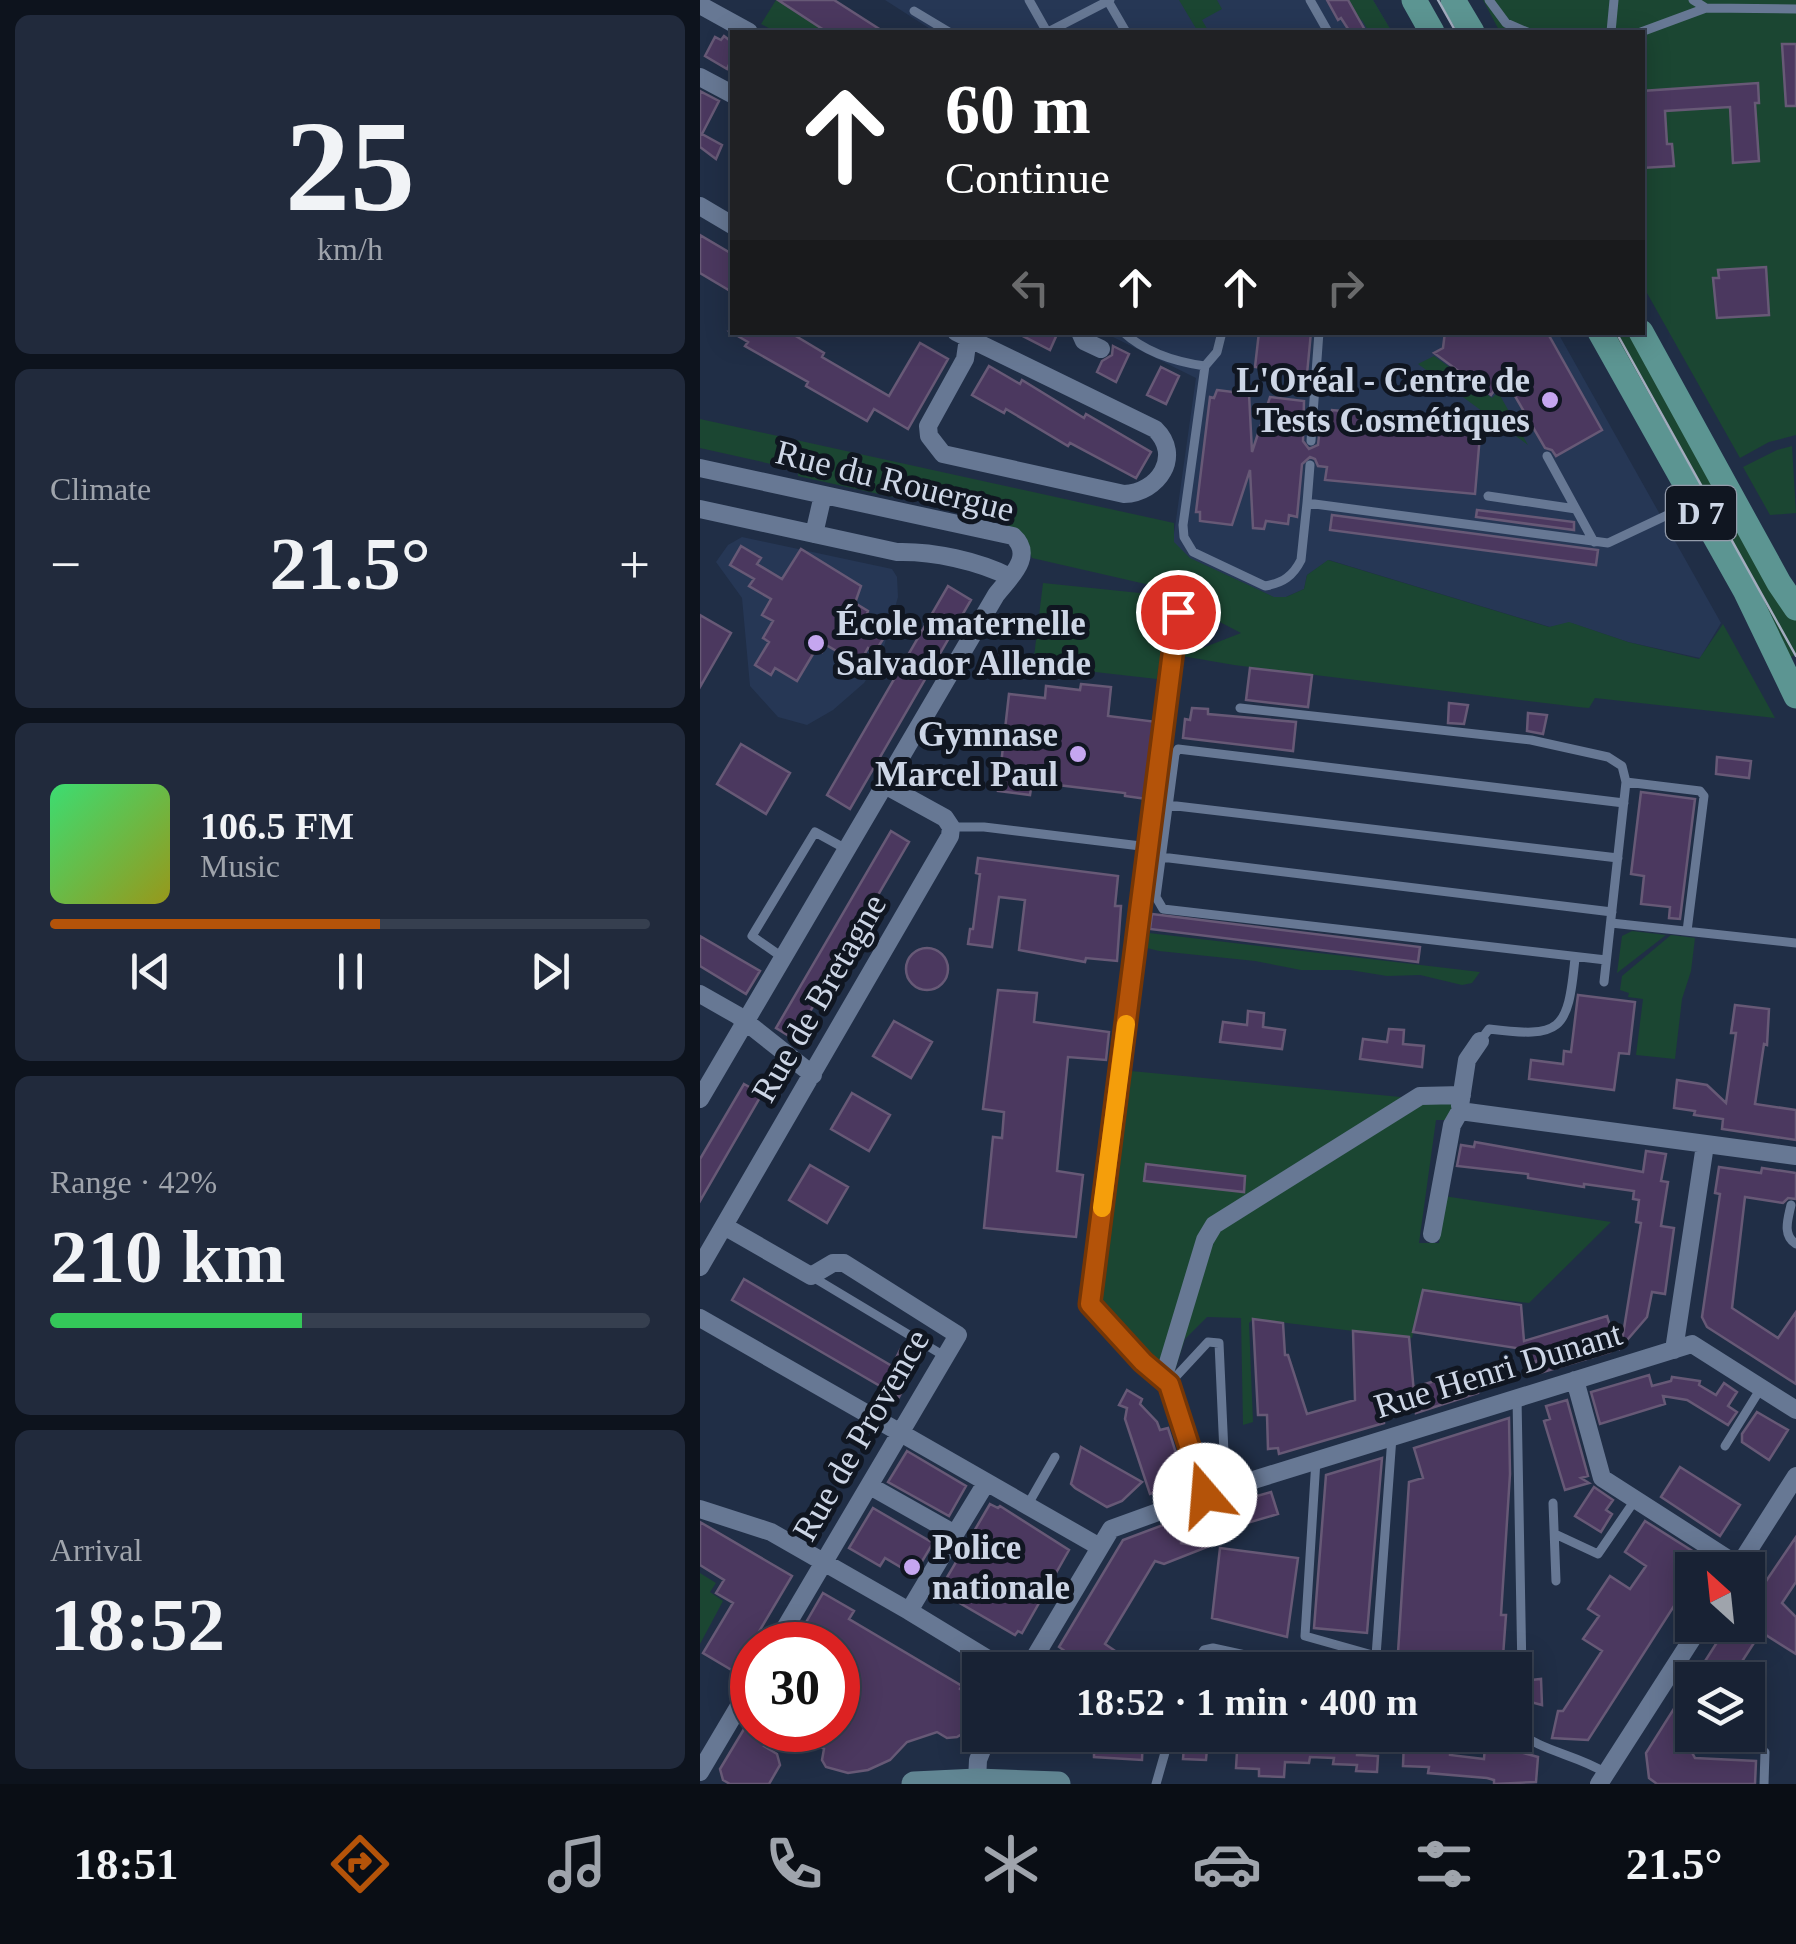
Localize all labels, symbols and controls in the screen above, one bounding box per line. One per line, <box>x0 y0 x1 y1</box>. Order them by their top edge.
icon: ahead <box>780 70 910 200</box>
text: 60 m <box>945 71 1091 148</box>
text: 25 <box>285 94 415 238</box>
text: Continue <box>945 153 1110 203</box>
text: km/h <box>317 231 383 267</box>
icon: left <box>1003 260 1058 315</box>
icon: ahead <box>1108 260 1163 315</box>
icon: ahead <box>1213 260 1268 315</box>
icon: right <box>1318 260 1373 315</box>
place label: L'Oréal - Centre de Tests Cosmétiques <box>1236 361 1530 440</box>
marker: L'Oréal - Centre de Tests Cosmétiques <box>1539 389 1561 411</box>
street label: Rue du Rouergue <box>772 433 1018 529</box>
text: Climate <box>50 471 151 507</box>
road number: D 7 <box>1666 486 1736 540</box>
text: 21.5° <box>269 522 431 605</box>
text: − <box>50 534 81 595</box>
text: + <box>619 534 650 595</box>
pin <box>1136 570 1221 655</box>
icon: arrive <box>1151 585 1206 640</box>
place label: École maternelle Salvador Allende <box>836 604 1091 683</box>
marker: École maternelle Salvador Allende <box>805 632 827 654</box>
place label: Gymnase Marcel Paul <box>875 715 1058 794</box>
marker: Gymnase Marcel Paul <box>1067 743 1089 765</box>
text: 106.5 FM <box>200 805 354 847</box>
text: Music <box>200 848 280 884</box>
street label: Rue de Bretagne <box>744 887 894 1109</box>
icon: previous <box>123 944 178 999</box>
icon: pause <box>323 944 378 999</box>
icon: next <box>523 944 578 999</box>
text: Range · 42% <box>50 1164 217 1200</box>
text: 210 km <box>50 1215 285 1298</box>
street label: Rue Henri Dunant <box>1370 1314 1627 1426</box>
street label: Rue de Provence <box>785 1323 937 1547</box>
position arrow <box>1153 1443 1257 1547</box>
place label: Police nationale <box>932 1528 1070 1607</box>
text: Arrival <box>50 1532 142 1568</box>
north arrow <box>1675 1552 1765 1642</box>
map controls <box>1675 1552 1765 1752</box>
marker: Police nationale <box>901 1556 923 1578</box>
text: 18:52 <box>50 1583 225 1666</box>
speed limit sign: 30 <box>730 1622 860 1752</box>
button: layers <box>1675 1662 1765 1752</box>
text: 18:52 · 1 min · 400 m <box>1076 1681 1418 1723</box>
icon: directions <box>325 1829 395 1899</box>
icon: music <box>542 1829 612 1899</box>
icon: phone <box>759 1829 829 1899</box>
icon: climate <box>976 1829 1046 1899</box>
icon: car <box>1192 1829 1262 1899</box>
icon: filters <box>1409 1829 1479 1899</box>
text: 18:51 <box>73 1839 178 1889</box>
text: 21.5° <box>1626 1839 1723 1889</box>

